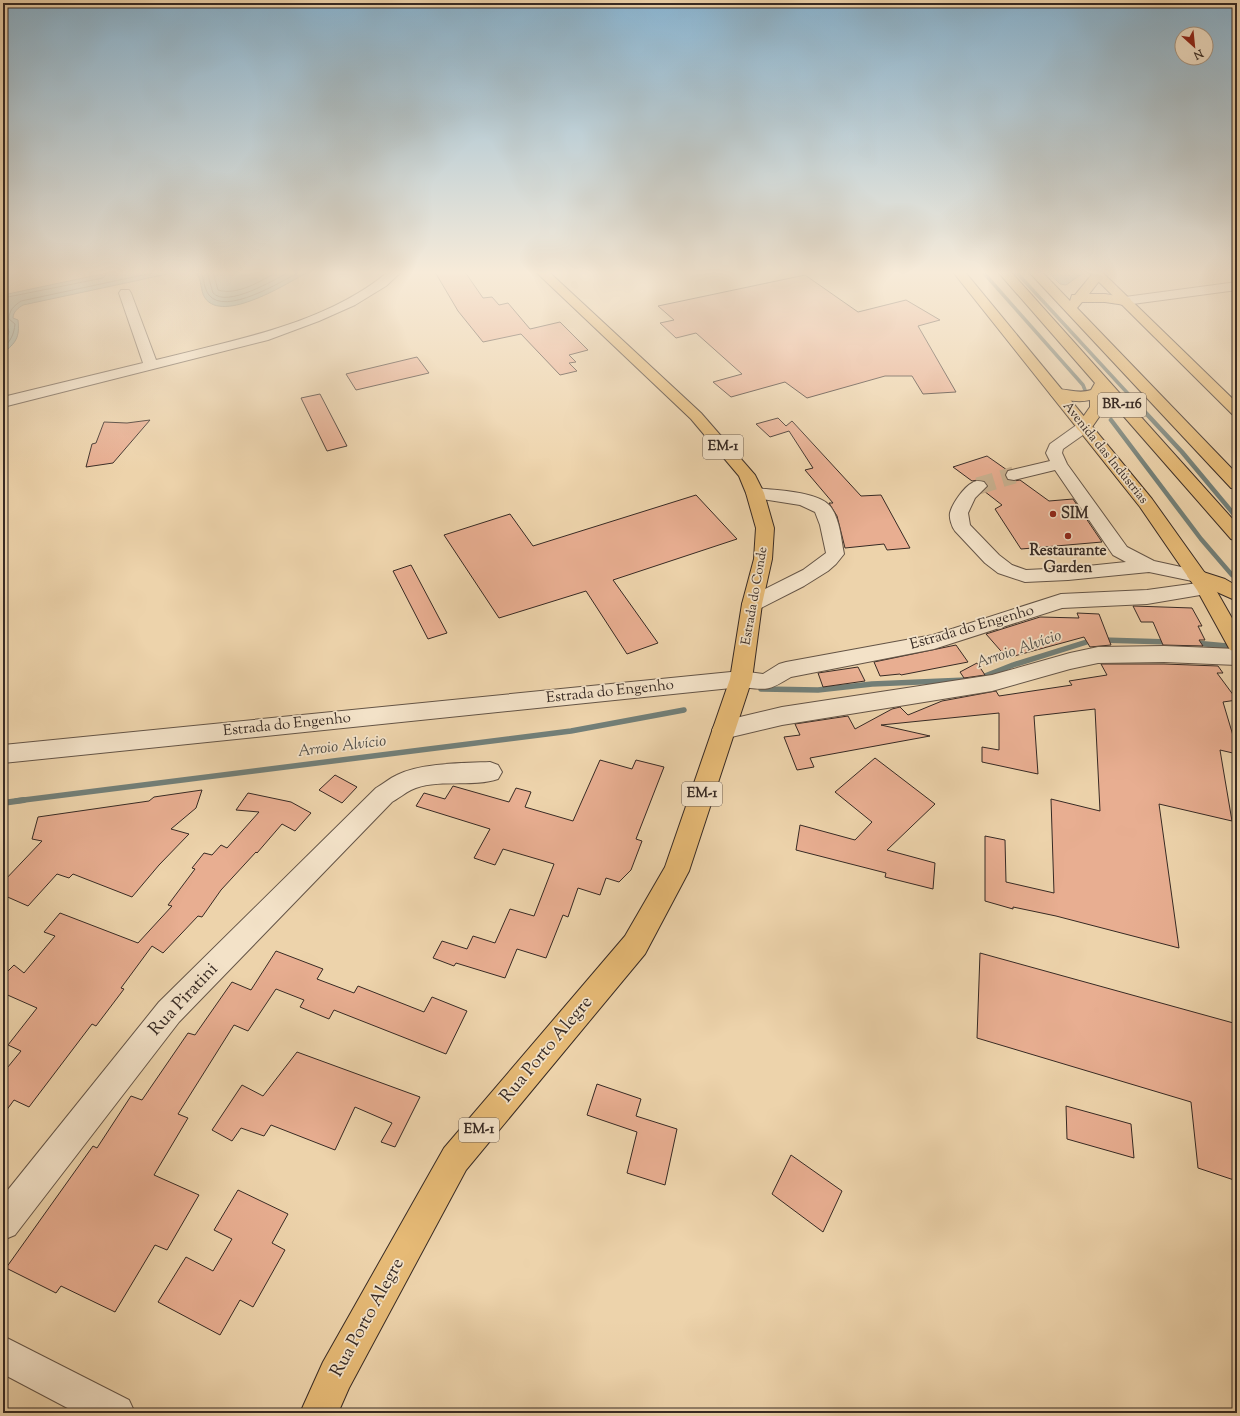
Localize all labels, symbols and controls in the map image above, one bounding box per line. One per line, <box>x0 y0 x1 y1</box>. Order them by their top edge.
north arrow <box>1174 26 1214 66</box>
text: N <box>1190 44 1207 63</box>
road number: BR-116 <box>1098 393 1146 417</box>
street label: Avenida das Indústrias <box>1058 398 1152 508</box>
road number: EM-1 <box>703 435 743 459</box>
place label: SIM <box>1061 504 1089 525</box>
marker: SIM <box>1048 509 1058 519</box>
marker: Restaurante Garden <box>1063 531 1073 541</box>
place label: Restaurante Garden <box>1029 541 1107 579</box>
street label: Estrada do Conde <box>738 546 772 646</box>
street label: Estrada do Engenho <box>907 600 1037 656</box>
water label: Arroio Alvício <box>973 625 1065 675</box>
street label: Estrada do Engenho <box>545 675 675 709</box>
street label: Estrada do Engenho <box>222 708 352 742</box>
water label: Arroio Alvício <box>296 730 388 764</box>
road number: EM-1 <box>682 782 722 806</box>
street label: Rua Piratini <box>143 958 225 1042</box>
street label: Rua Porto Alegre <box>494 991 600 1109</box>
road number: EM-1 <box>459 1118 499 1142</box>
street label: Rua Porto Alegre <box>325 1254 411 1382</box>

